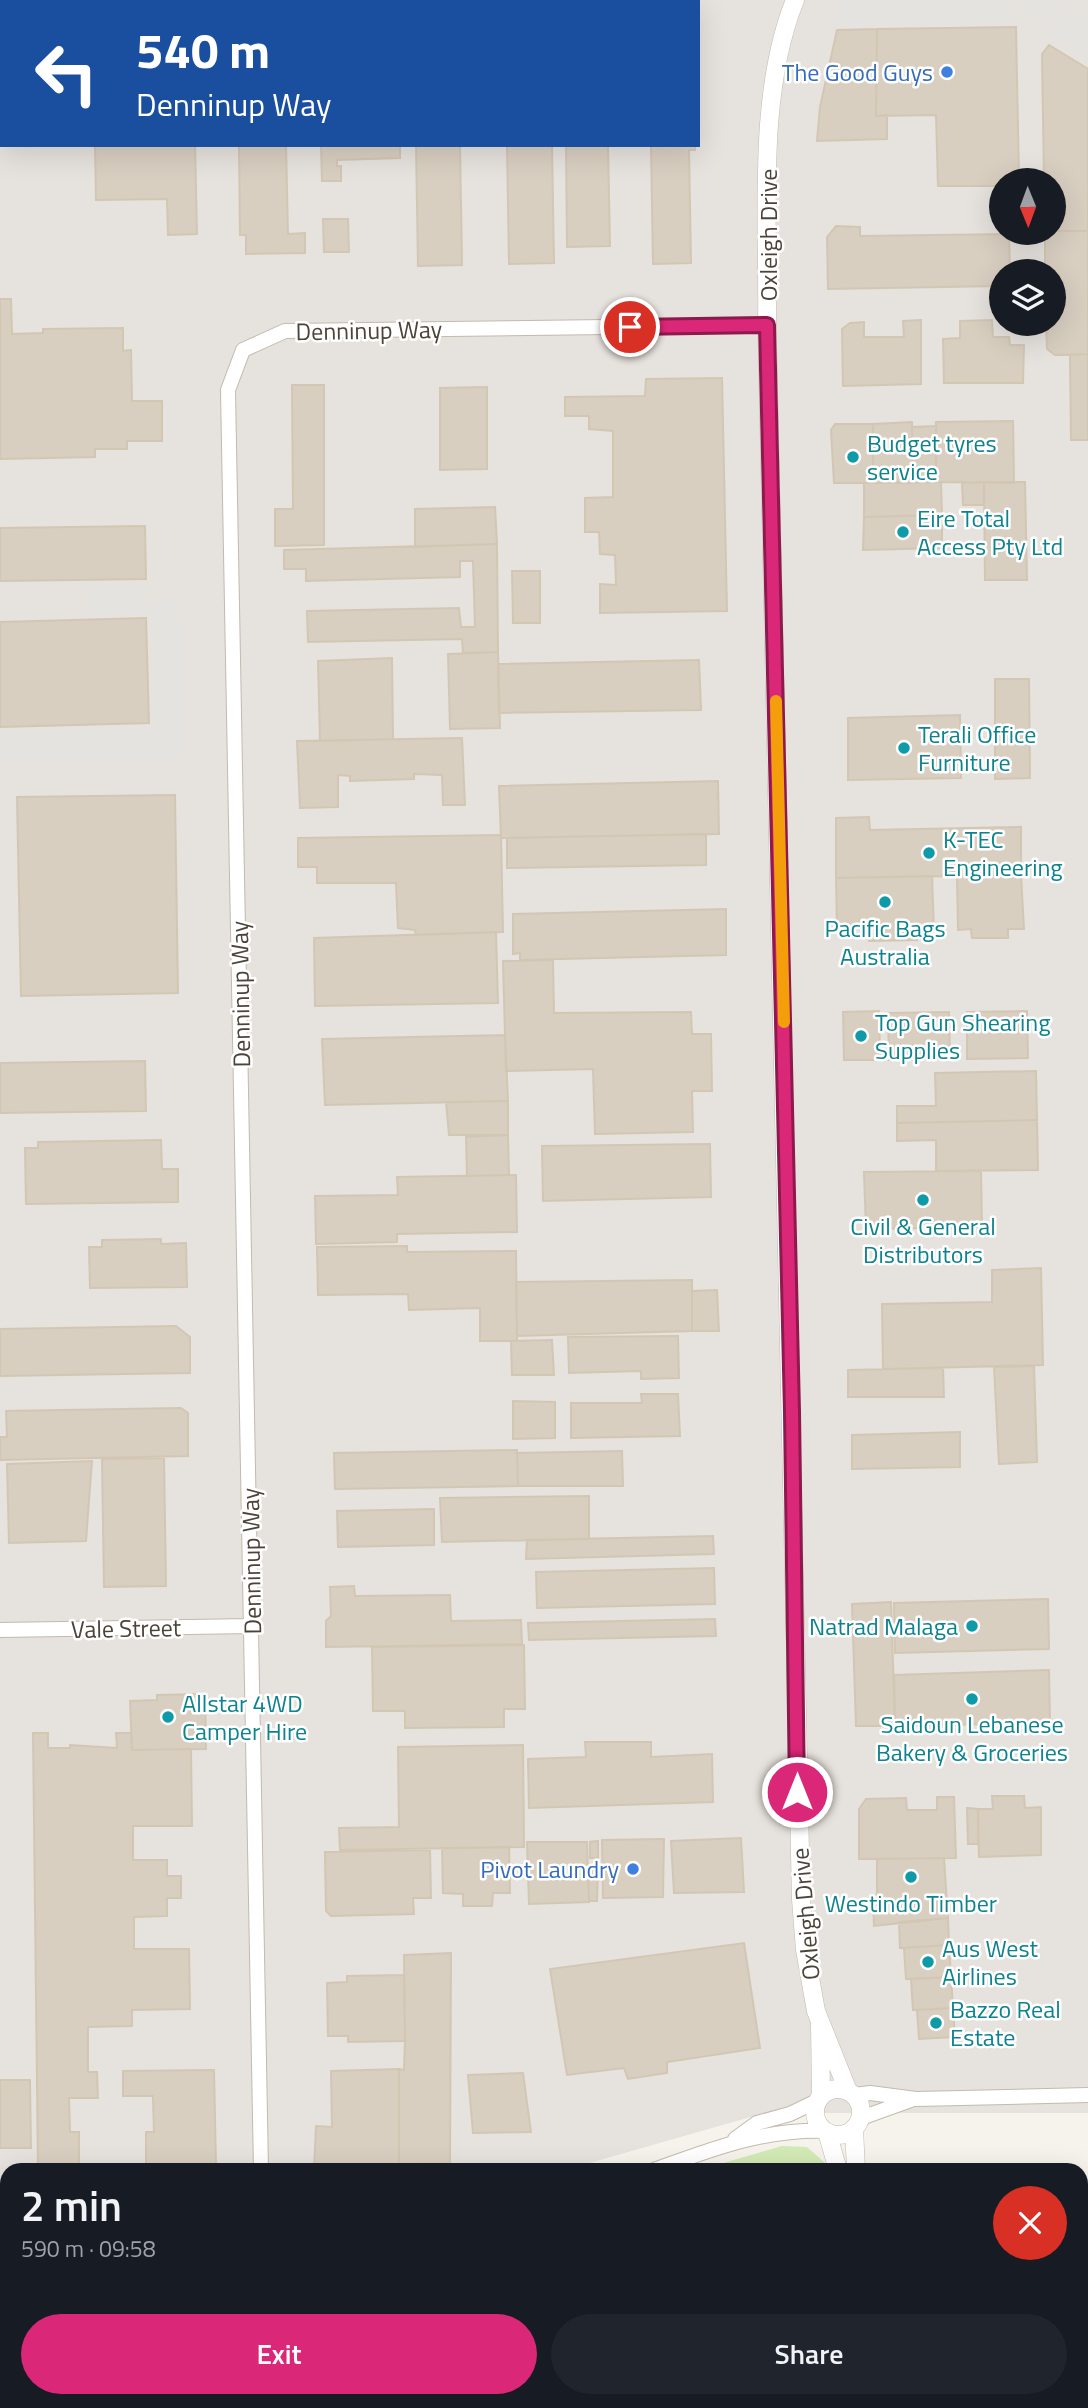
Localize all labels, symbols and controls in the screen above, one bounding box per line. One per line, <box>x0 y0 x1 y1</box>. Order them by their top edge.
text: 540 m <box>136 12 270 87</box>
icon: left <box>21 28 112 119</box>
place label: The Good Guys <box>782 54 933 90</box>
marker: The Good Guys <box>939 64 955 80</box>
text: Denninup Way <box>136 80 331 128</box>
north arrow <box>989 168 1066 245</box>
map controls <box>989 168 1066 336</box>
street label: Oxleigh Drive <box>750 169 786 301</box>
button: layers <box>989 259 1066 336</box>
pin <box>600 297 660 357</box>
icon: arrive <box>611 308 649 346</box>
street label: Denninup Way <box>295 311 443 349</box>
place label: Budget tyres service <box>867 425 997 489</box>
marker: Budget tyres service <box>845 449 861 465</box>
place label: Eire Total Access Pty Ltd <box>917 500 1063 564</box>
marker: Eire Total Access Pty Ltd <box>895 524 911 540</box>
place label: Terali Office Furniture <box>918 716 1036 780</box>
marker: Terali Office Furniture <box>896 740 912 756</box>
place label: K-TEC Engineering <box>943 821 1063 885</box>
marker: K-TEC Engineering <box>921 845 937 861</box>
marker: Pacific Bags Australia <box>877 894 893 910</box>
place label: Pacific Bags Australia <box>824 910 946 974</box>
street label: Denninup Way <box>221 920 259 1068</box>
place label: Top Gun Shearing Supplies <box>875 1004 1051 1068</box>
marker: Top Gun Shearing Supplies <box>853 1028 869 1044</box>
marker: Civil & General Distributors <box>915 1192 931 1208</box>
place label: Civil & General Distributors <box>850 1208 996 1272</box>
street label: Denninup Way <box>232 1487 270 1635</box>
place label: Natrad Malaga <box>809 1608 958 1644</box>
street label: Vale Street <box>71 1609 182 1647</box>
marker: Natrad Malaga <box>964 1618 980 1634</box>
place label: Allstar 4WD Camper Hire <box>182 1685 307 1749</box>
marker: Saidoun Lebanese Bakery & Groceries <box>964 1691 980 1707</box>
place label: Saidoun Lebanese Bakery & Groceries <box>876 1706 1068 1770</box>
marker: Allstar 4WD Camper Hire <box>160 1709 176 1725</box>
position arrow <box>760 1755 834 1829</box>
street label: Oxleigh Drive <box>781 1846 829 1982</box>
place label: Pivot Laundry <box>480 1851 619 1887</box>
marker: Pivot Laundry <box>625 1861 641 1877</box>
marker: Westindo Timber <box>903 1869 919 1885</box>
place label: Westindo Timber <box>825 1885 997 1921</box>
place label: Aus West Airlines <box>942 1930 1039 1994</box>
marker: Aus West Airlines <box>920 1954 936 1970</box>
place label: Bazzo Real Estate <box>950 1991 1061 2055</box>
marker: Bazzo Real Estate <box>928 2015 944 2031</box>
text: 2 min <box>21 2173 122 2237</box>
button: close <box>993 2186 1067 2260</box>
text: 590 m · 09:58 <box>21 2231 156 2266</box>
button: Exit <box>21 2314 537 2394</box>
button: Share <box>551 2314 1067 2394</box>

